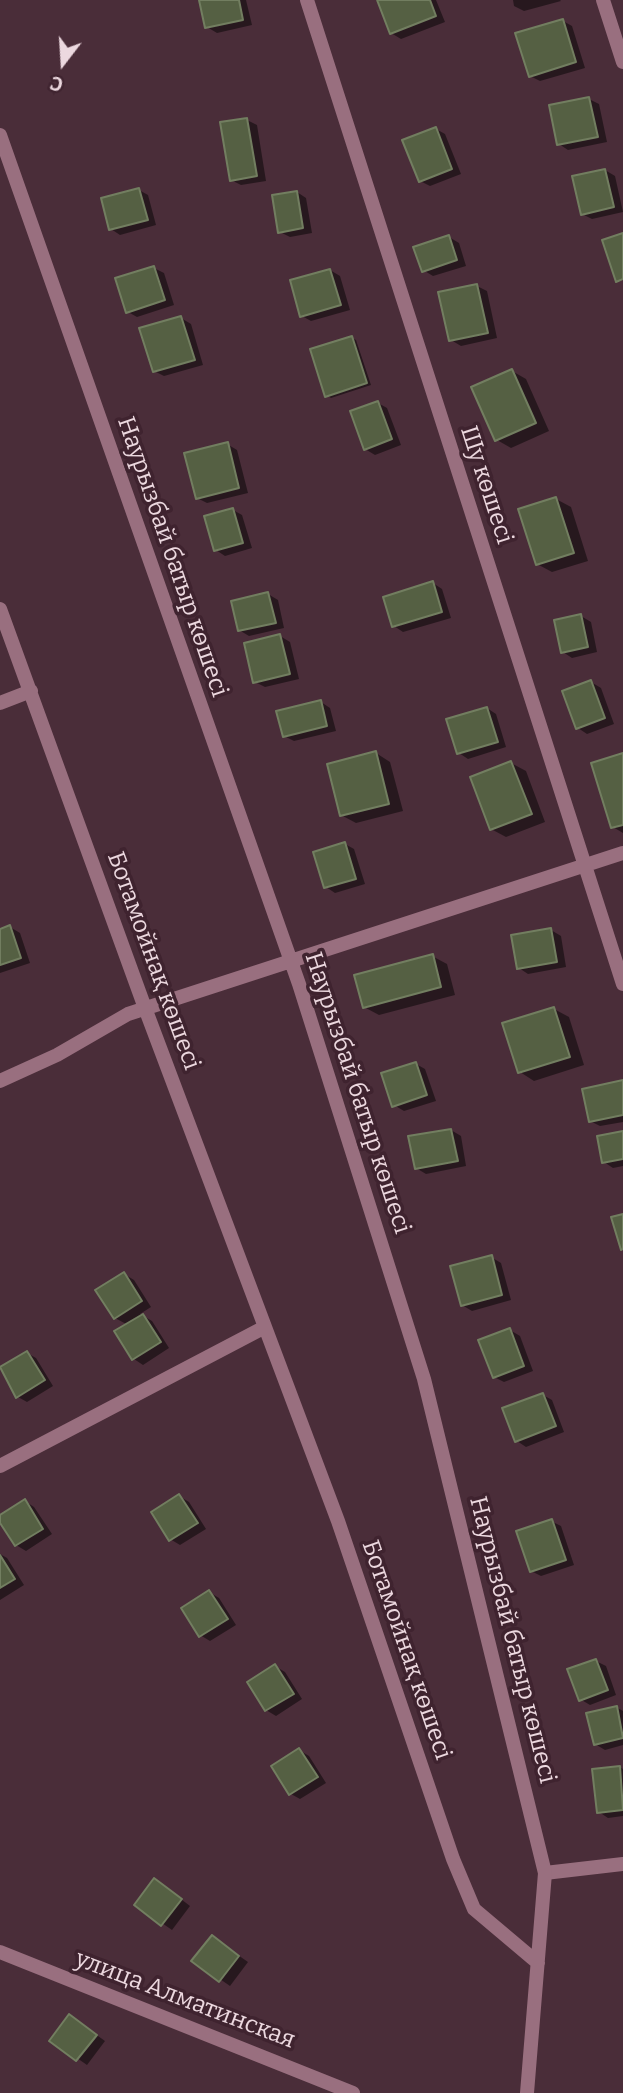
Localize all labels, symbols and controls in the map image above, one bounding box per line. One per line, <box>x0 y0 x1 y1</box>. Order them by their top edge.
north arrow <box>28 28 98 98</box>
text: С <box>48 71 66 96</box>
street label: Наурызбай батыр көшесі <box>110 413 234 701</box>
street label: Шу көшесі <box>453 422 519 548</box>
street label: Ботамойнақ көшесі <box>100 848 206 1074</box>
street label: Наурызбай батыр көшесі <box>298 949 416 1237</box>
street label: Наурызбай батыр көшесі <box>462 1494 562 1786</box>
street label: Ботамойнақ көшесі <box>355 1537 457 1763</box>
street label: улица Алматинская <box>71 1945 299 2055</box>

